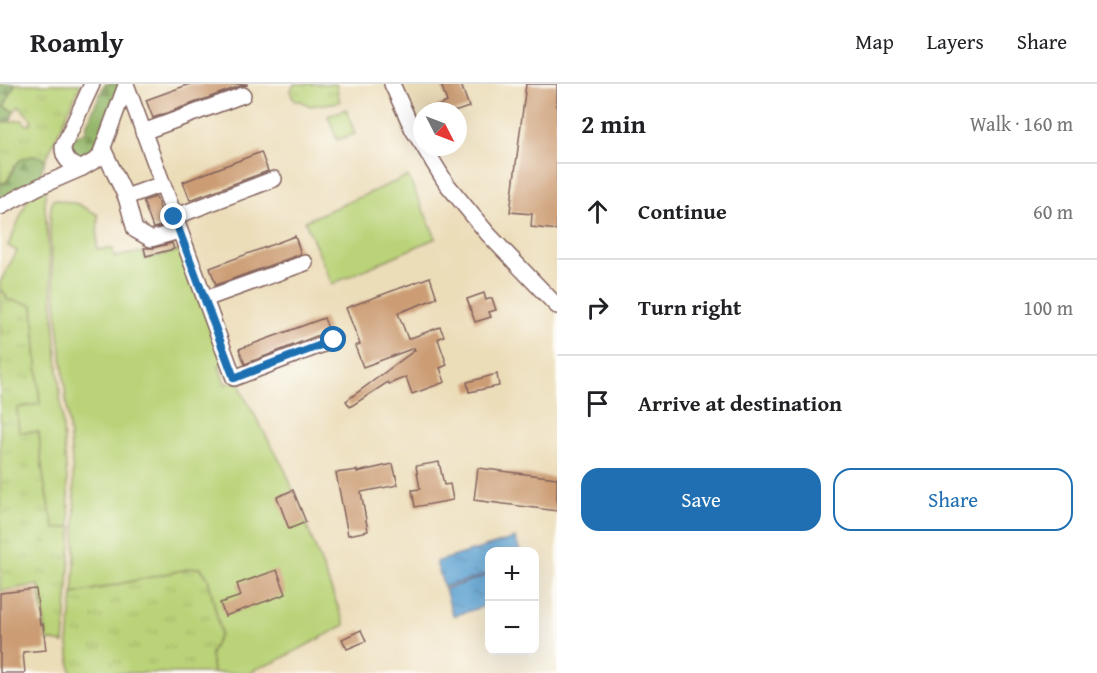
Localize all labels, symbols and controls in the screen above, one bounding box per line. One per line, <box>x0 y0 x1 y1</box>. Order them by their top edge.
text: Roamly <box>30 21 124 62</box>
text: Map <box>855 26 894 57</box>
text: Layers <box>927 26 984 57</box>
text: Share <box>1017 26 1067 57</box>
north arrow <box>413 102 467 156</box>
text: 2 min <box>581 104 646 143</box>
text: Walk · 160 m <box>970 109 1073 138</box>
icon: ahead <box>581 195 614 228</box>
text: Continue <box>638 195 727 227</box>
text: 60 m <box>1033 197 1073 226</box>
route end <box>160 203 186 229</box>
icon: right <box>581 291 614 324</box>
text: Turn right <box>638 291 741 323</box>
text: 100 m <box>1023 293 1073 322</box>
route start <box>320 326 346 352</box>
icon: arrive <box>581 387 614 420</box>
text: Arrive at destination <box>638 387 842 419</box>
button: Save <box>581 468 821 531</box>
button: Share <box>833 468 1073 531</box>
map controls <box>485 547 539 655</box>
button: + <box>485 547 539 601</box>
button: − <box>485 601 539 655</box>

